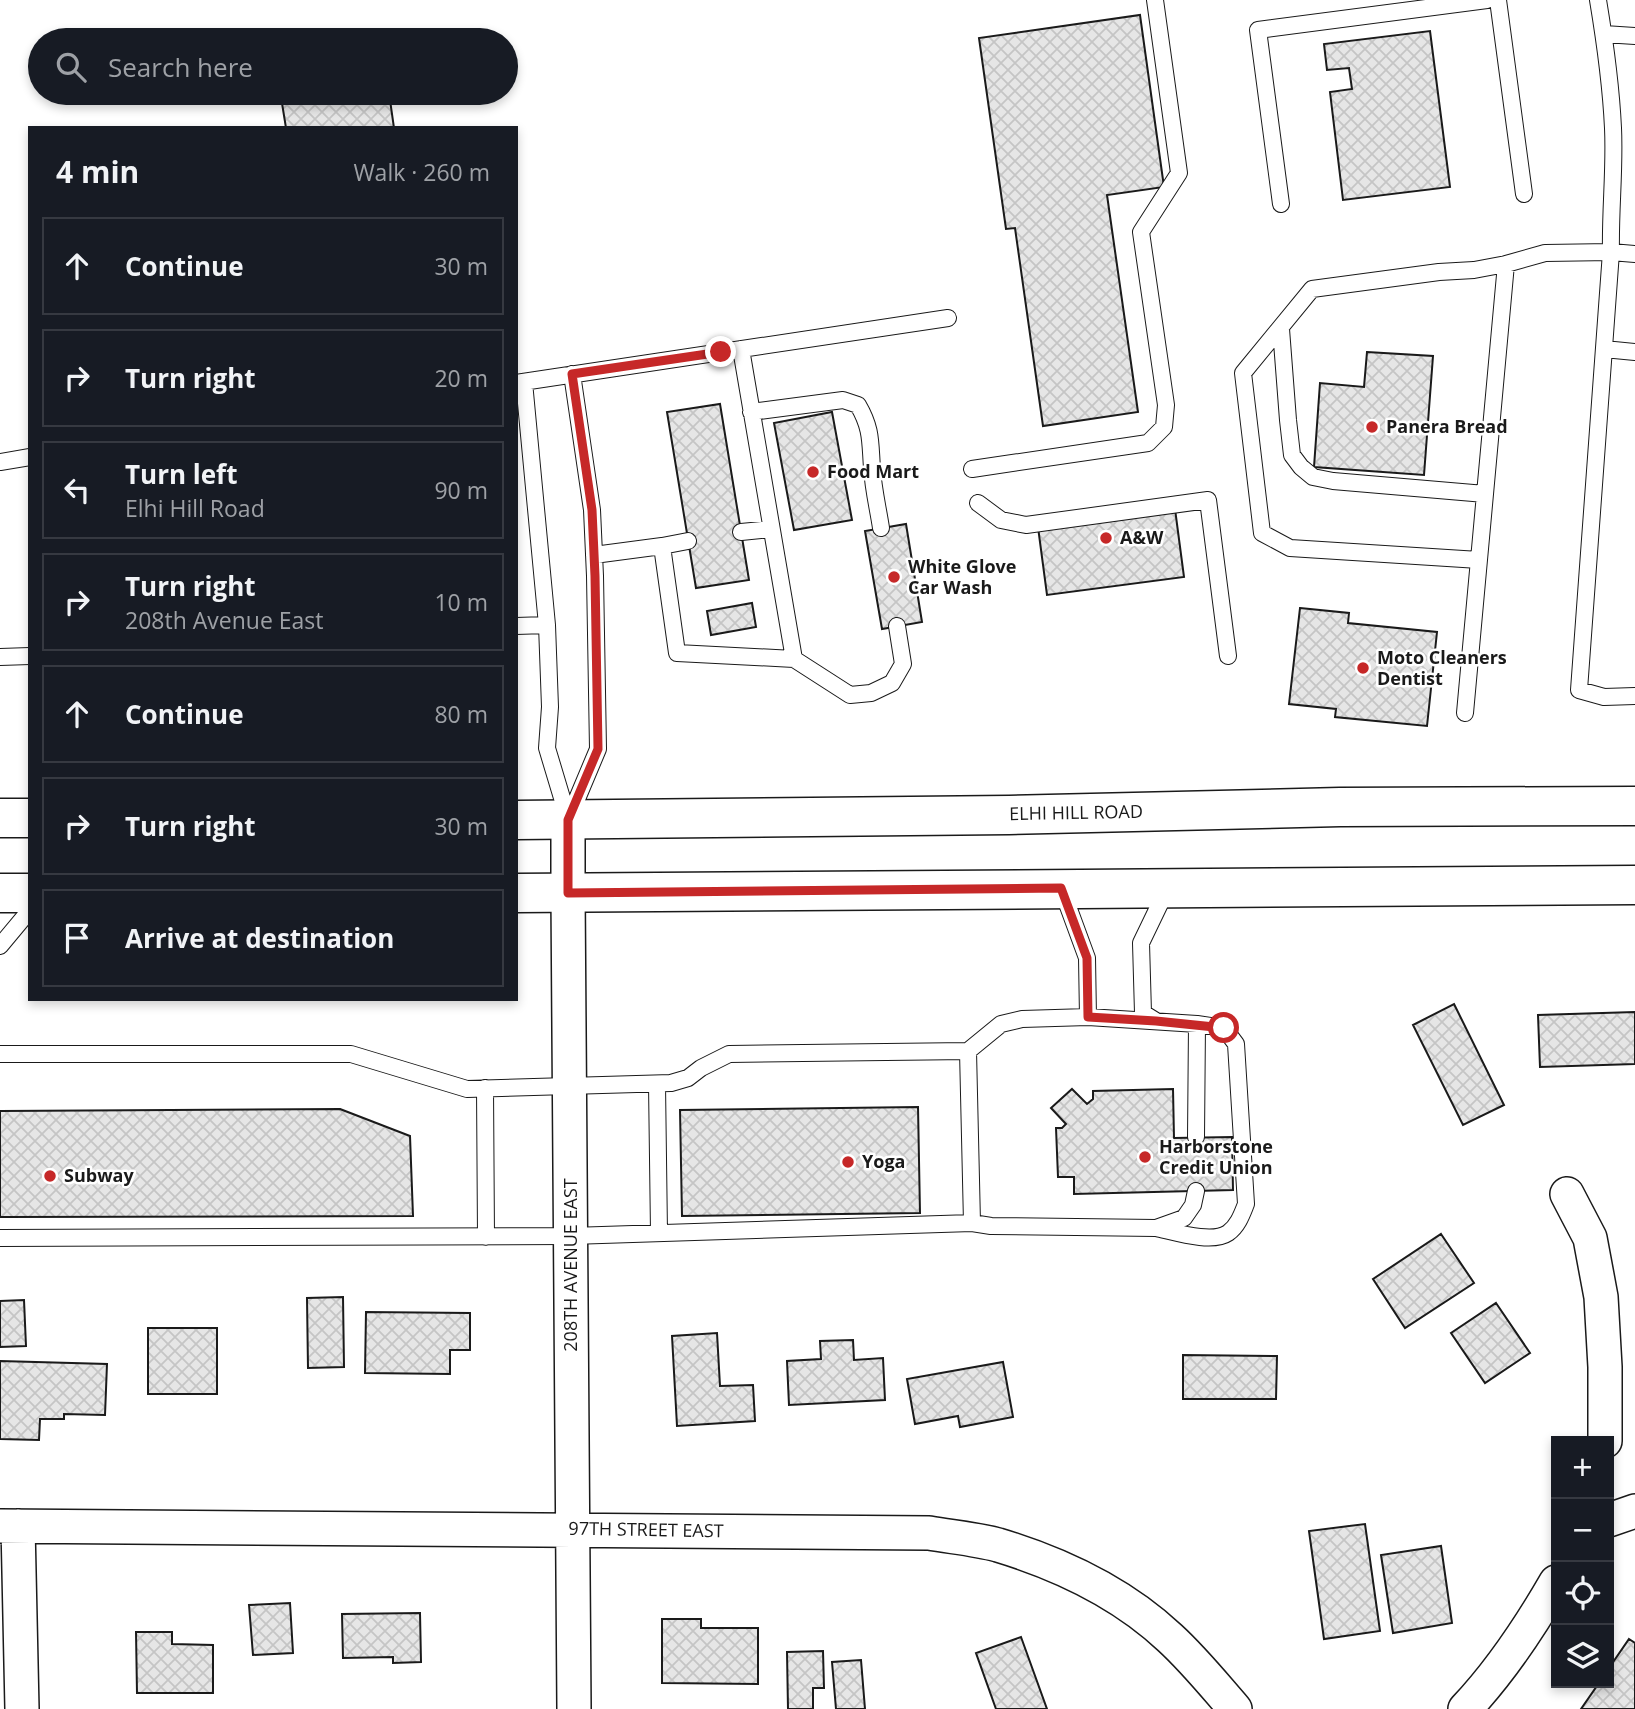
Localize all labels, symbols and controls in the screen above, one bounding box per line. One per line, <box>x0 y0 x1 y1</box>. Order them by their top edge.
search box <box>28 28 518 105</box>
icon: search <box>52 48 90 86</box>
text: Search here <box>108 49 253 85</box>
text: 4 min <box>56 151 139 192</box>
text: Walk · 260 m <box>353 156 490 188</box>
icon: ahead <box>58 247 96 285</box>
text: Continue <box>125 248 244 284</box>
text: 30 m <box>434 250 488 282</box>
route end <box>705 336 736 367</box>
icon: right <box>58 359 96 397</box>
text: Turn right <box>125 360 256 396</box>
text: 20 m <box>434 362 488 394</box>
place label: Panera Bread <box>1386 414 1508 438</box>
marker: Panera Bread <box>1364 419 1380 435</box>
text: Turn left <box>125 456 237 492</box>
place label: Food Mart <box>827 459 919 483</box>
marker: Food Mart <box>805 464 821 480</box>
icon: left <box>58 471 96 509</box>
text: 90 m <box>434 474 488 506</box>
text: Elhi Hill Road <box>125 492 265 524</box>
place label: A&W <box>1120 525 1164 549</box>
marker: A&W <box>1098 530 1114 546</box>
place label: White Glove Car Wash <box>908 554 1016 599</box>
text: Turn right <box>125 568 256 604</box>
marker: White Glove Car Wash <box>886 569 902 585</box>
icon: right <box>58 583 96 621</box>
text: 10 m <box>434 586 488 618</box>
text: 208th Avenue East <box>125 604 324 636</box>
place label: Moto Cleaners Dentist <box>1377 645 1507 690</box>
marker: Moto Cleaners Dentist <box>1355 660 1371 676</box>
icon: ahead <box>58 695 96 733</box>
text: Continue <box>125 696 244 732</box>
text: 80 m <box>434 698 488 730</box>
street label: ELHI HILL ROAD <box>1009 799 1143 825</box>
icon: right <box>58 807 96 845</box>
text: Turn right <box>125 808 256 844</box>
text: 30 m <box>434 810 488 842</box>
icon: arrive <box>58 919 96 957</box>
text: Arrive at destination <box>125 920 394 956</box>
route start <box>1208 1012 1239 1043</box>
place label: Harborstone Credit Union <box>1159 1134 1273 1179</box>
place label: Yoga <box>862 1149 905 1173</box>
marker: Harborstone Credit Union <box>1137 1149 1153 1165</box>
marker: Yoga <box>840 1154 856 1170</box>
place label: Subway <box>64 1163 134 1187</box>
marker: Subway <box>42 1168 58 1184</box>
street label: 208TH AVENUE EAST <box>558 1178 582 1352</box>
map controls <box>1551 1436 1614 1688</box>
button: + <box>1551 1436 1614 1499</box>
button: − <box>1551 1499 1614 1562</box>
street label: 97TH STREET EAST <box>568 1516 724 1542</box>
button: locate <box>1551 1562 1614 1625</box>
button: layers <box>1551 1625 1614 1688</box>

